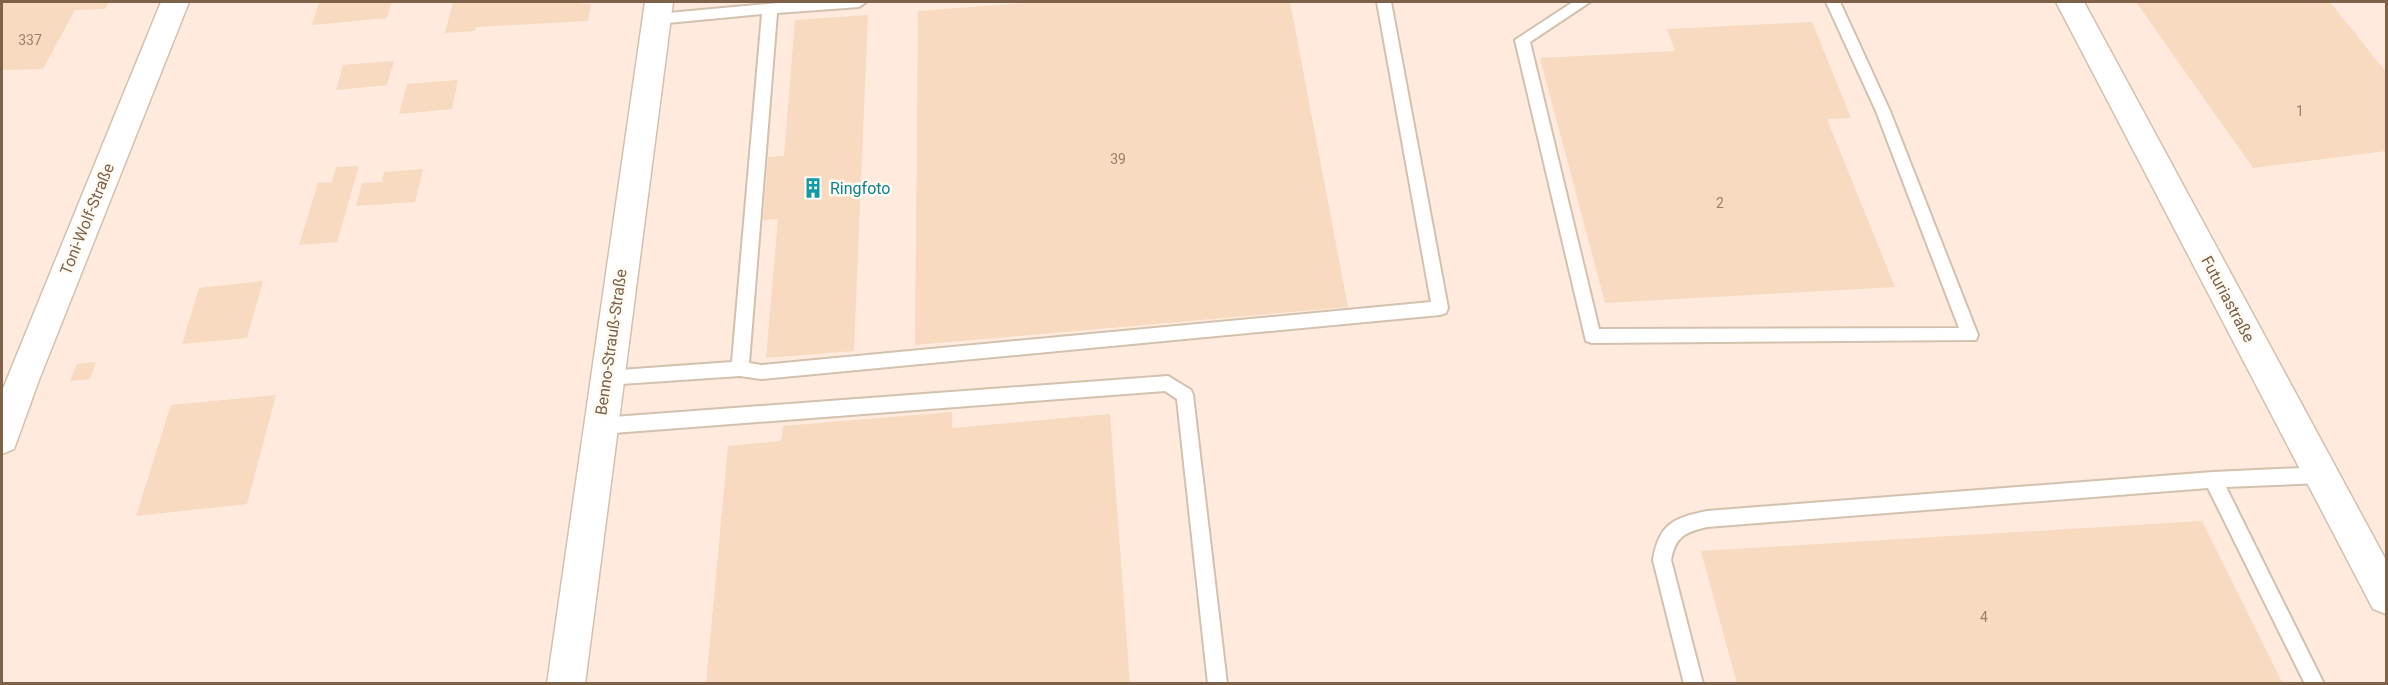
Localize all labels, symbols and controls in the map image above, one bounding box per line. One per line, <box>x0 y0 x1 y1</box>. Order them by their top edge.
house number: 337 <box>18 32 42 48</box>
house number: 1 <box>2296 103 2304 119</box>
house number: 39 <box>1110 151 1126 167</box>
street label: Toni-Wolf-Straße <box>56 160 118 278</box>
building icon: Ringfoto <box>801 176 825 200</box>
place label: Ringfoto <box>830 179 890 198</box>
house number: 2 <box>1716 195 1724 211</box>
street label: Futuriastraße <box>2197 253 2259 345</box>
street label: Benno-Strauß-Straße <box>591 268 631 416</box>
house number: 4 <box>1980 609 1988 625</box>

